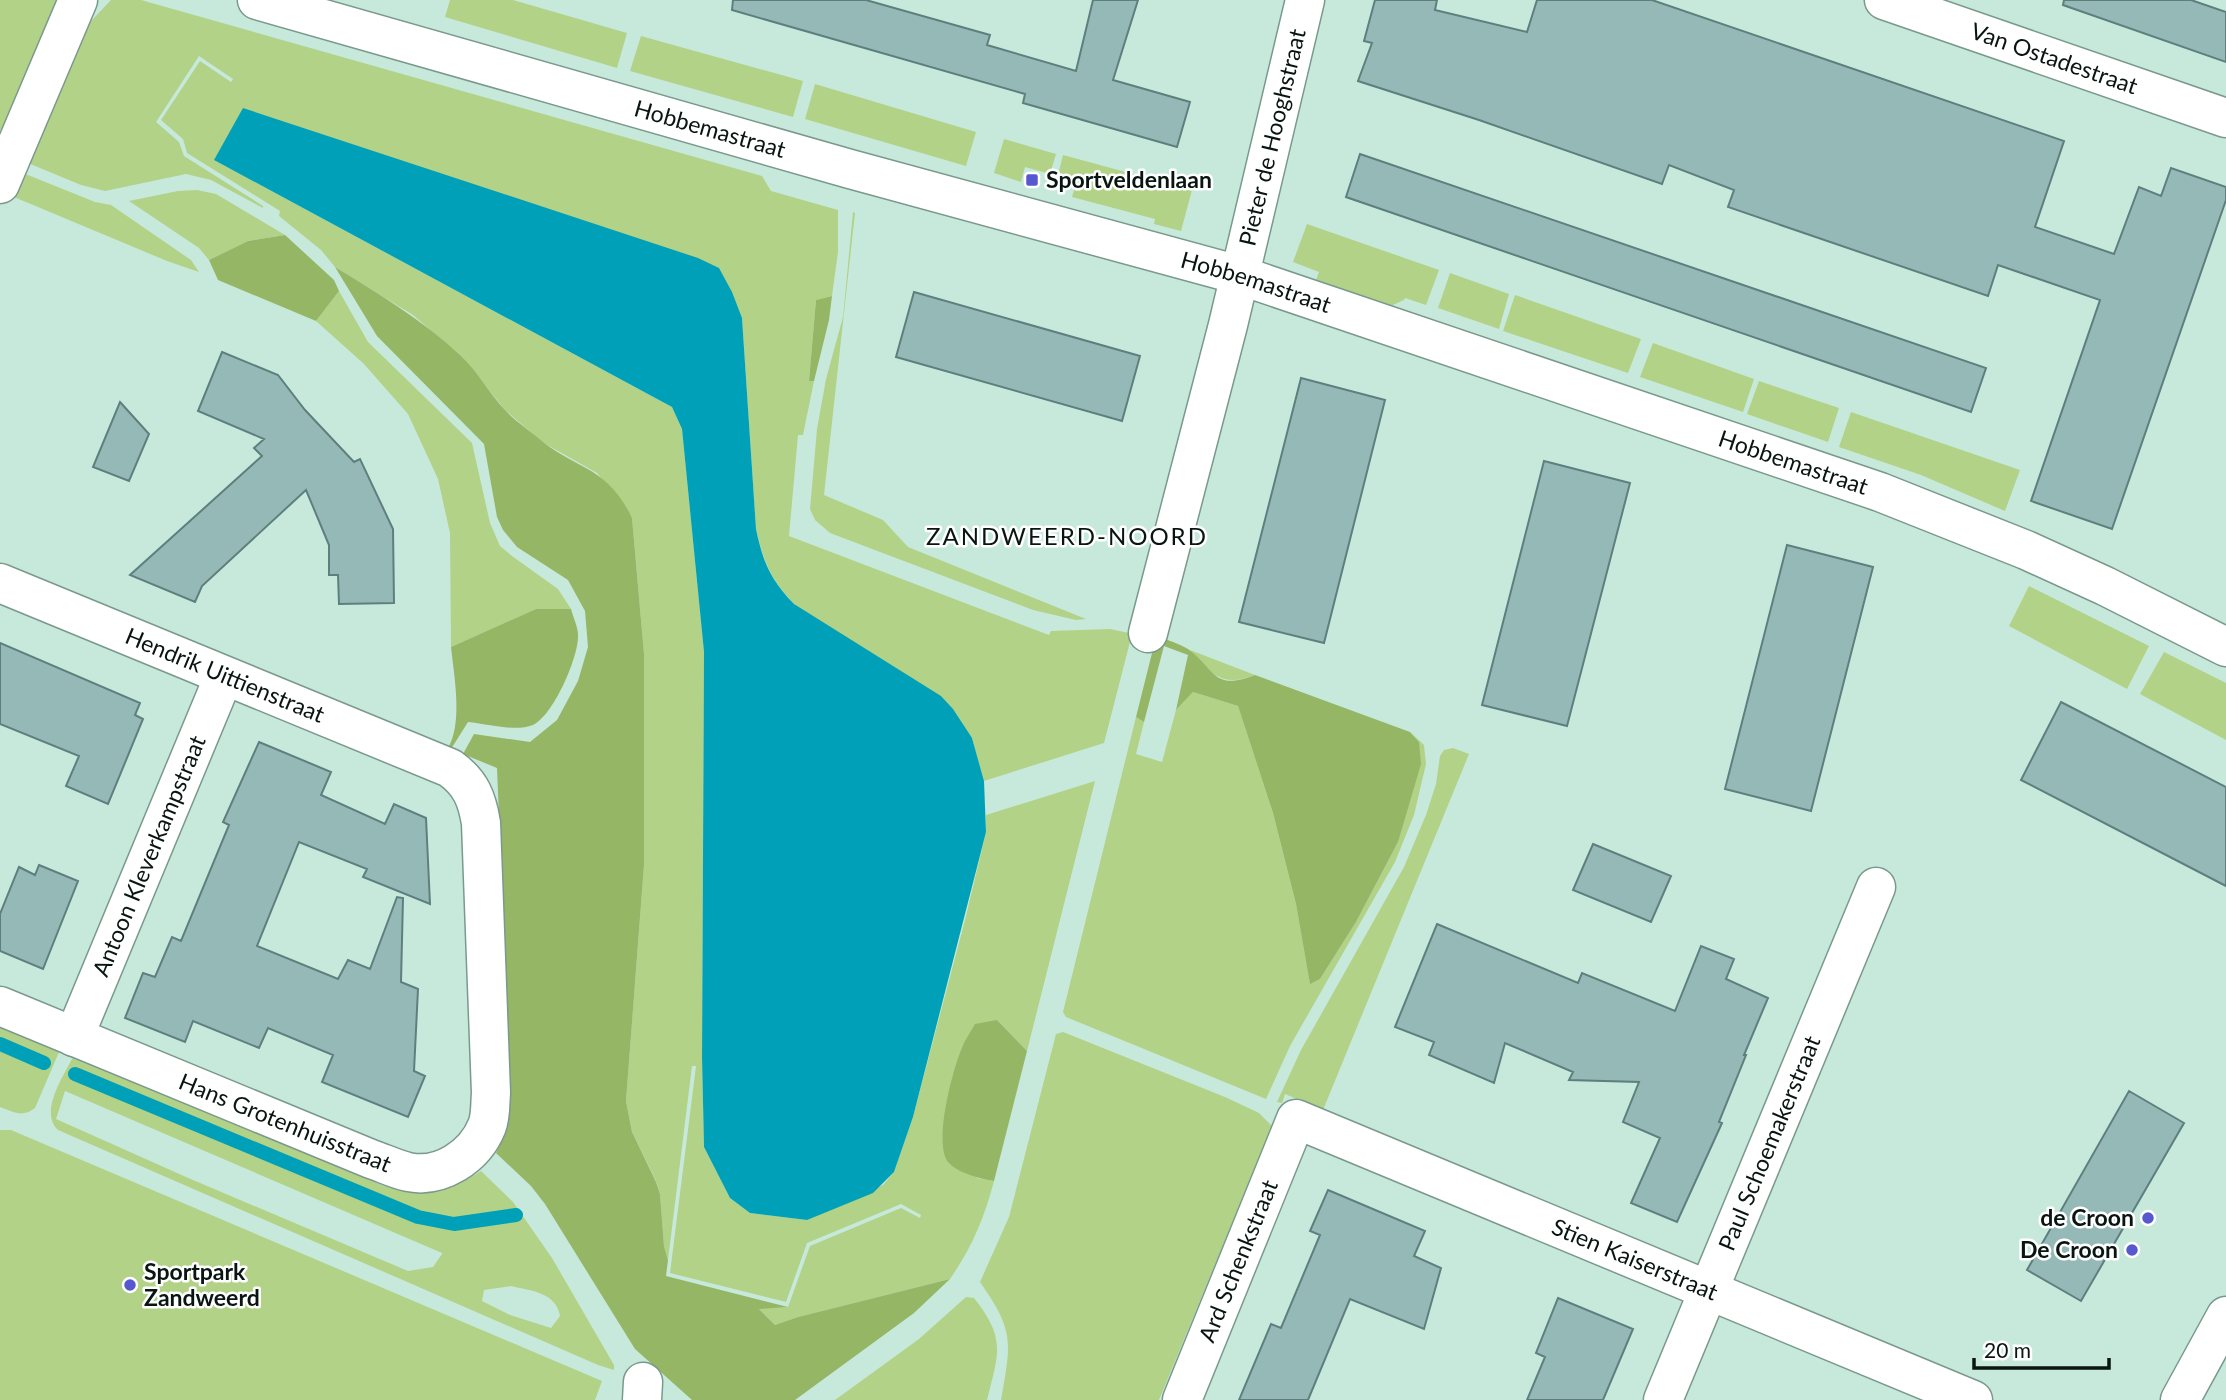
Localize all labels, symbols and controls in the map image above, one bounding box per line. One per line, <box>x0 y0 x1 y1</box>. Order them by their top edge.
street label: Van Ostadestraat <box>1967 16 2142 100</box>
street label: Pieter de Hooghstraat <box>1232 25 1311 248</box>
street label: Hobbemastraat <box>631 93 790 163</box>
place label: Sportveldenlaan <box>1046 165 1212 193</box>
marker: Sportveldenlaan <box>1024 172 1040 188</box>
street label: Hobbemastraat <box>1178 245 1336 318</box>
street label: Hobbemastraat <box>1715 423 1873 500</box>
district label: ZANDWEERD-NOORD <box>926 521 1208 550</box>
street label: Hendrik Uittienstraat <box>121 621 329 728</box>
street label: Antoon Kleverkampstraat <box>86 730 211 980</box>
street label: Paul Schoemakerstraat <box>1712 1031 1826 1254</box>
street label: Hans Grotenhuisstraat <box>175 1067 396 1178</box>
street label: Ard Schenkstraat <box>1192 1175 1283 1346</box>
place label: de Croon <box>2040 1203 2134 1231</box>
marker: de Croon <box>2140 1210 2156 1226</box>
street label: Stien Kaiserstraat <box>1548 1212 1723 1306</box>
place label: De Croon <box>2020 1235 2118 1263</box>
marker: De Croon <box>2124 1242 2140 1258</box>
place label: Sportpark Zandweerd <box>144 1257 260 1311</box>
marker: Sportpark Zandweerd <box>122 1277 138 1293</box>
scale bar <box>1974 1326 2109 1370</box>
text: 20 m <box>1984 1337 2031 1362</box>

